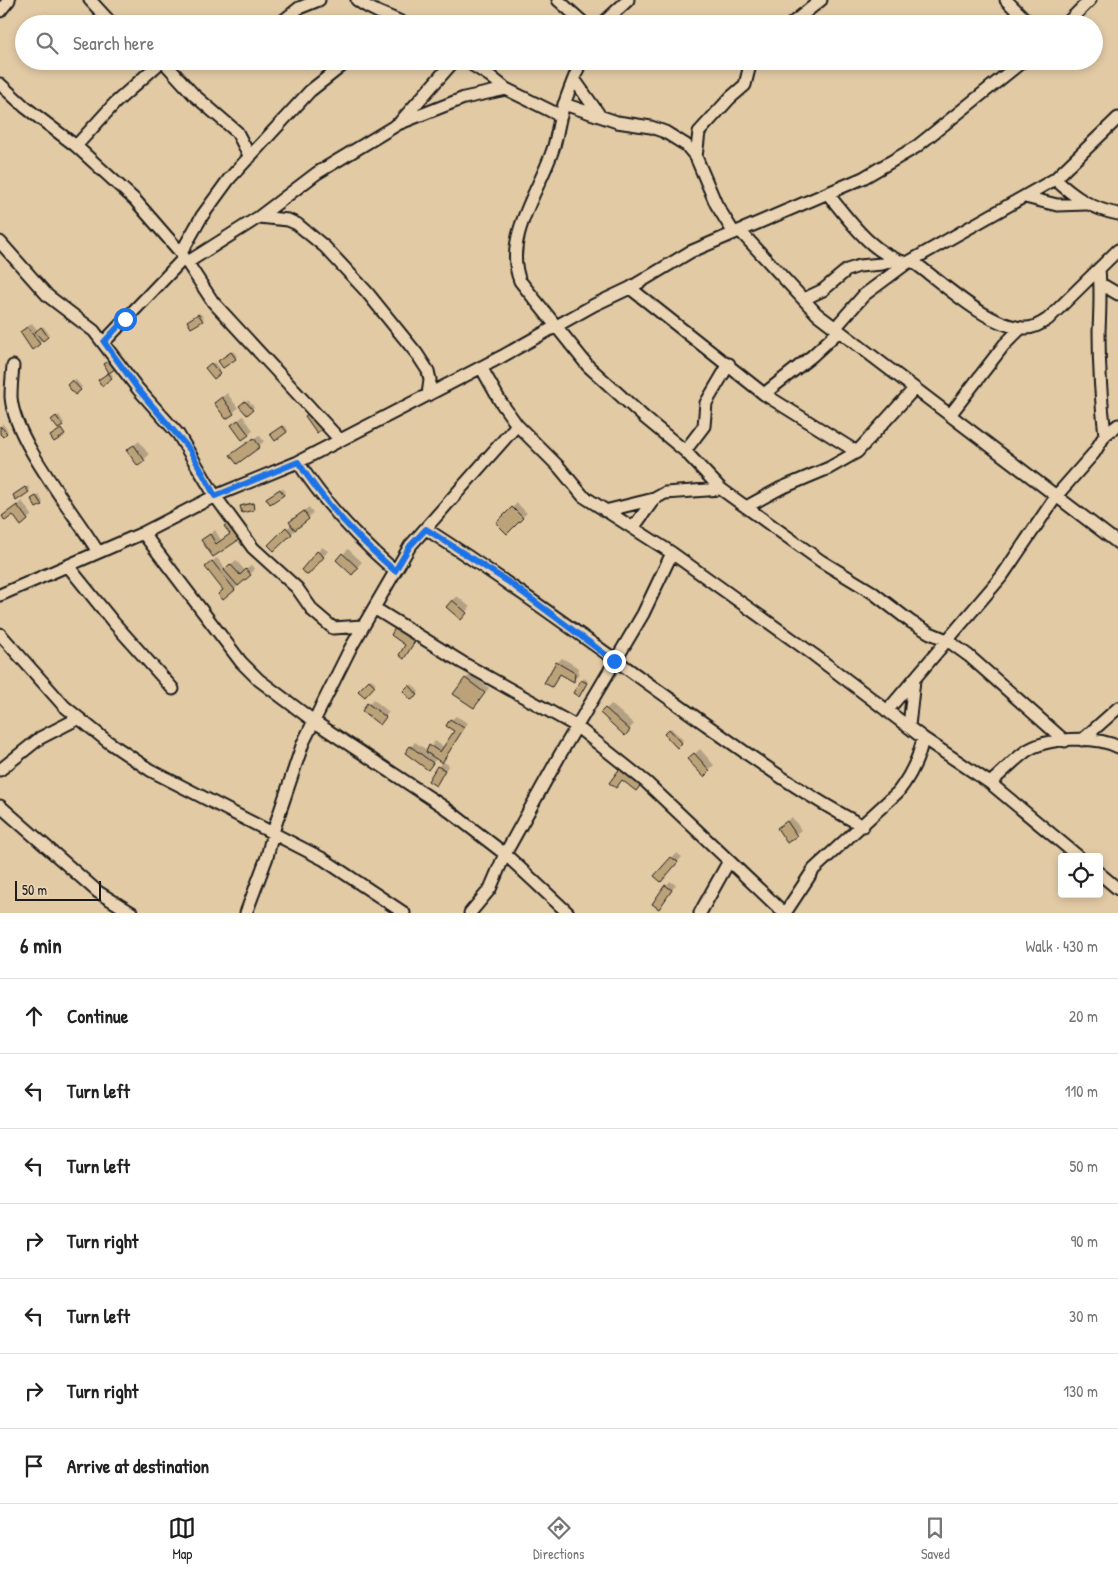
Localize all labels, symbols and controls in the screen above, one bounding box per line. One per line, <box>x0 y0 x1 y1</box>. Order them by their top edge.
search box <box>15 15 1103 70</box>
icon: search <box>33 29 61 57</box>
text: Search here <box>73 30 154 56</box>
route start <box>114 308 137 331</box>
route end <box>603 650 626 673</box>
map controls <box>1058 853 1103 898</box>
button: locate <box>1058 853 1103 898</box>
scale bar <box>15 878 101 901</box>
text: 50 m <box>22 880 47 899</box>
text: 6 min <box>20 931 62 960</box>
text: Walk · 430 m <box>1026 935 1098 957</box>
icon: ahead <box>20 1002 48 1030</box>
text: Continue <box>67 1003 128 1029</box>
text: 20 m <box>1069 1005 1098 1027</box>
icon: left <box>20 1077 48 1105</box>
text: Turn left <box>67 1078 130 1104</box>
text: 110 m <box>1065 1080 1098 1102</box>
icon: left <box>20 1152 48 1180</box>
text: Turn left <box>67 1153 130 1179</box>
text: 50 m <box>1070 1155 1098 1177</box>
icon: right <box>20 1227 48 1255</box>
text: Turn right <box>67 1228 138 1254</box>
text: 90 m <box>1070 1230 1098 1252</box>
icon: left <box>20 1302 48 1330</box>
text: Turn left <box>67 1303 130 1329</box>
text: 30 m <box>1069 1305 1098 1327</box>
icon: right <box>20 1377 48 1405</box>
text: Turn right <box>67 1378 138 1404</box>
text: 130 m <box>1063 1380 1098 1402</box>
icon: arrive <box>20 1452 48 1480</box>
text: Arrive at destination <box>67 1453 209 1479</box>
tab: Map <box>168 1514 196 1563</box>
tab: Directions <box>533 1514 584 1563</box>
tab: Saved <box>921 1514 950 1563</box>

